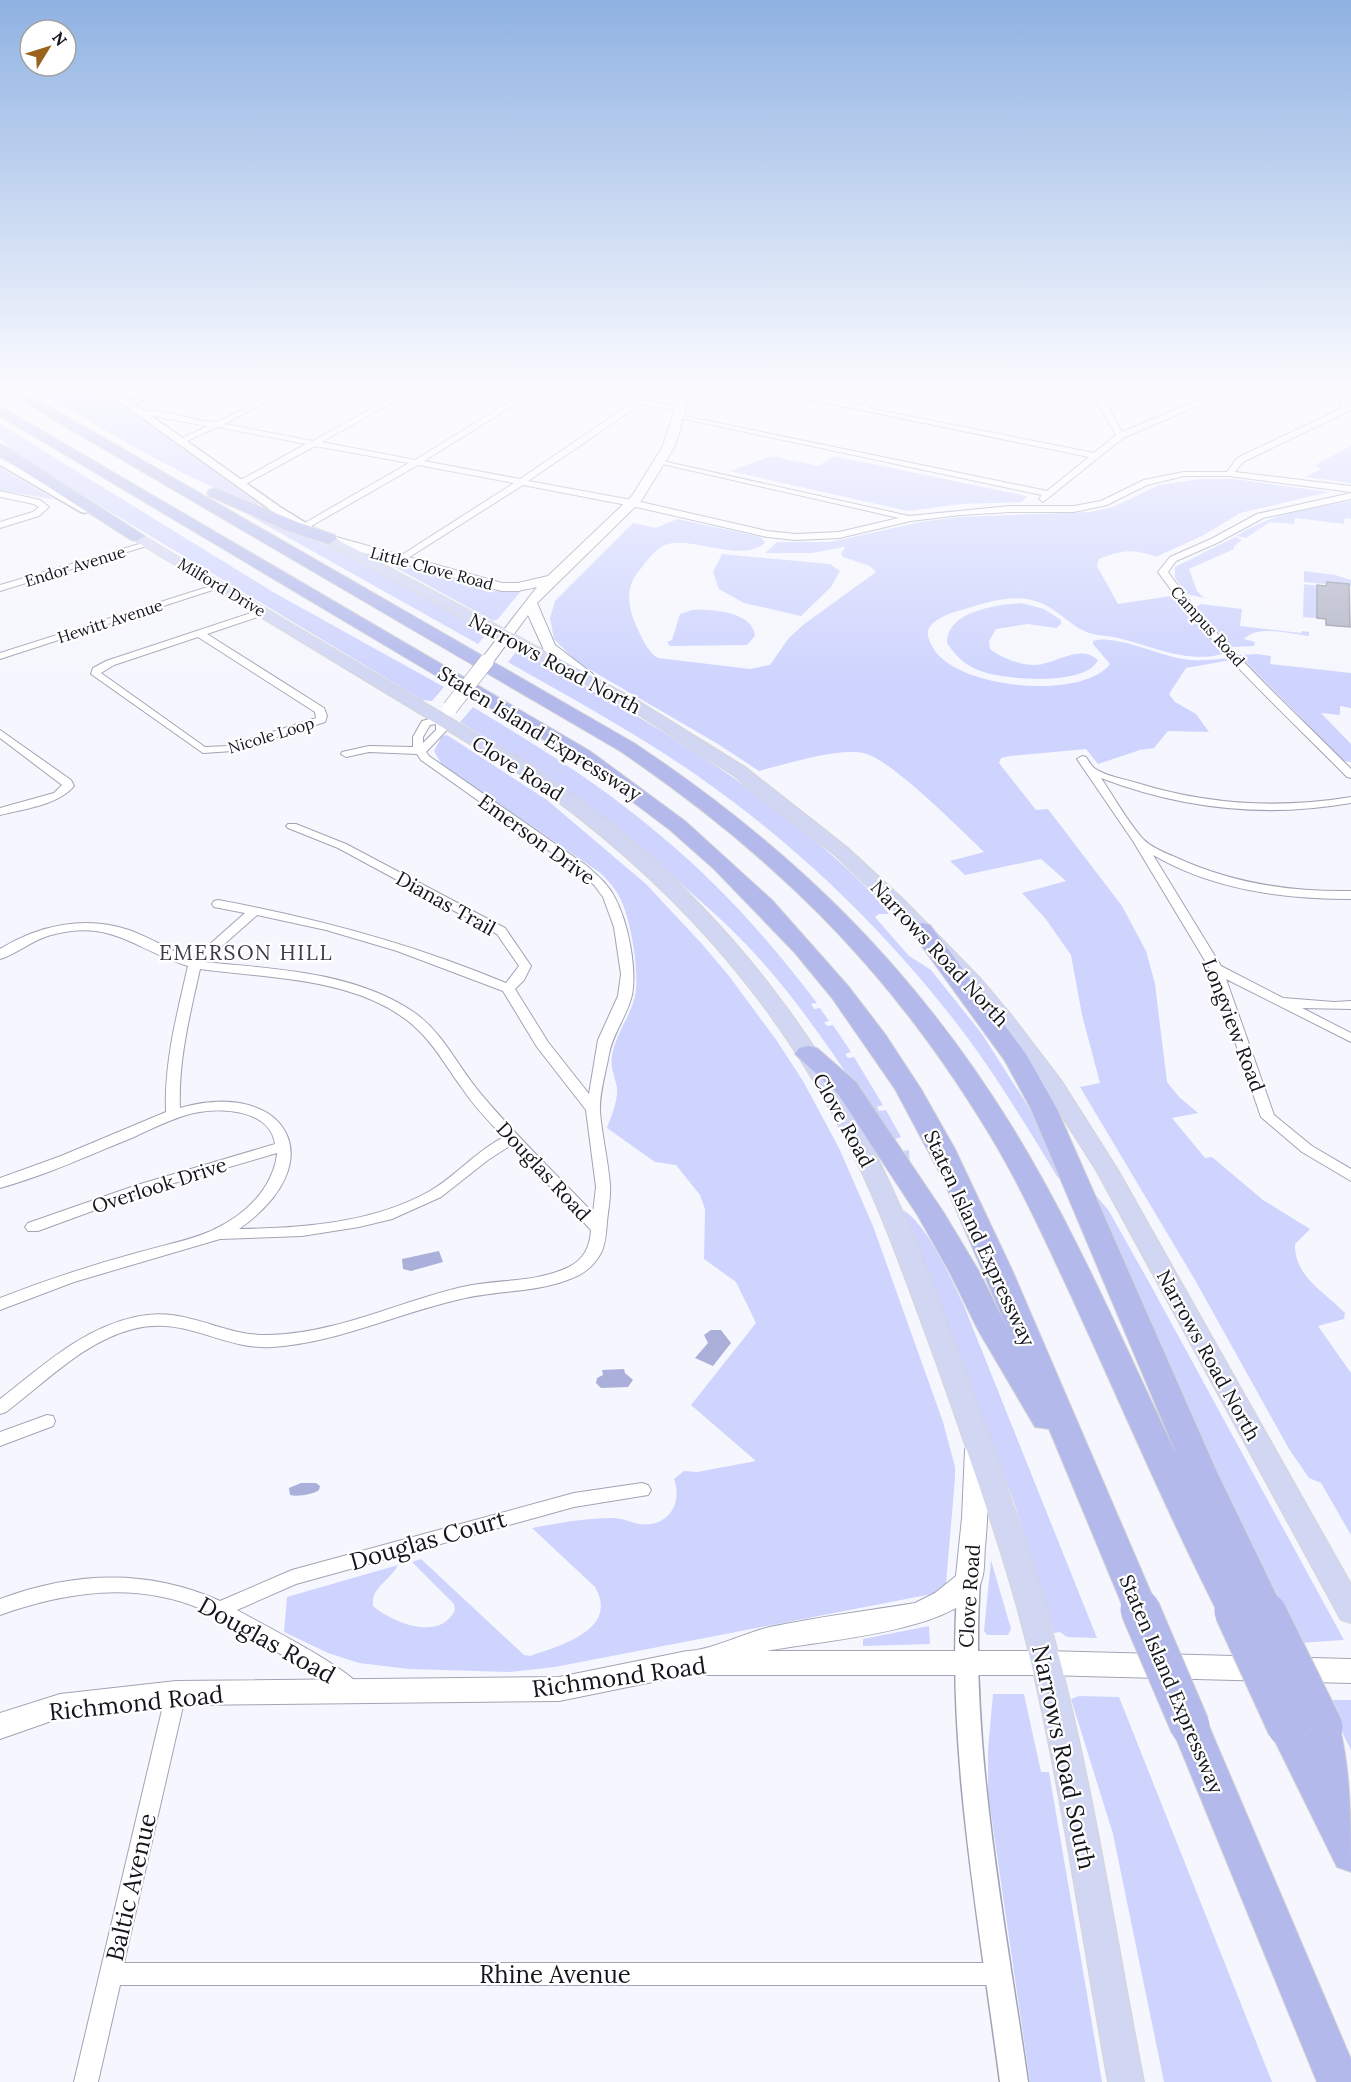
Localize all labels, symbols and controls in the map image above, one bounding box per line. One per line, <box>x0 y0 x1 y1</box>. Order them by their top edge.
north arrow <box>18 18 78 78</box>
text: N <box>48 28 72 50</box>
street label: Endor Avenue <box>22 541 128 591</box>
street label: Little Clove Road <box>368 542 496 594</box>
street label: Milford Drive <box>174 553 270 621</box>
street label: Campus Road <box>1167 582 1250 671</box>
street label: Hewitt Avenue <box>55 594 165 647</box>
street label: Narrows Road North <box>465 607 645 719</box>
street label: Staten Island Expressway <box>434 660 647 806</box>
street label: Nicole Loop <box>225 712 317 758</box>
street label: Clove Road <box>467 730 569 806</box>
street label: Emerson Drive <box>474 788 600 890</box>
street label: Dianas Trail <box>392 865 500 941</box>
street label: Narrows Road North <box>866 874 1014 1032</box>
district label: EMERSON HILL <box>159 939 333 966</box>
street label: Longview Road <box>1197 955 1271 1095</box>
street label: Clove Road <box>808 1069 880 1171</box>
street label: Douglas Road <box>492 1116 596 1226</box>
street label: Staten Island Expressway <box>919 1126 1041 1350</box>
street label: Overlook Drive <box>88 1151 230 1219</box>
street label: Narrows Road North <box>1152 1265 1266 1445</box>
street label: Douglas Court <box>346 1503 511 1577</box>
street label: Clove Road <box>953 1543 985 1649</box>
street label: Staten Island Expressway <box>1115 1571 1230 1798</box>
street label: Douglas Road <box>193 1590 341 1690</box>
street label: Narrows Road South <box>1025 1642 1103 1872</box>
street label: Richmond Road <box>530 1649 708 1705</box>
street label: Richmond Road <box>47 1678 225 1728</box>
street label: Baltic Avenue <box>99 1810 163 1964</box>
street label: Rhine Avenue <box>479 1959 631 1990</box>

